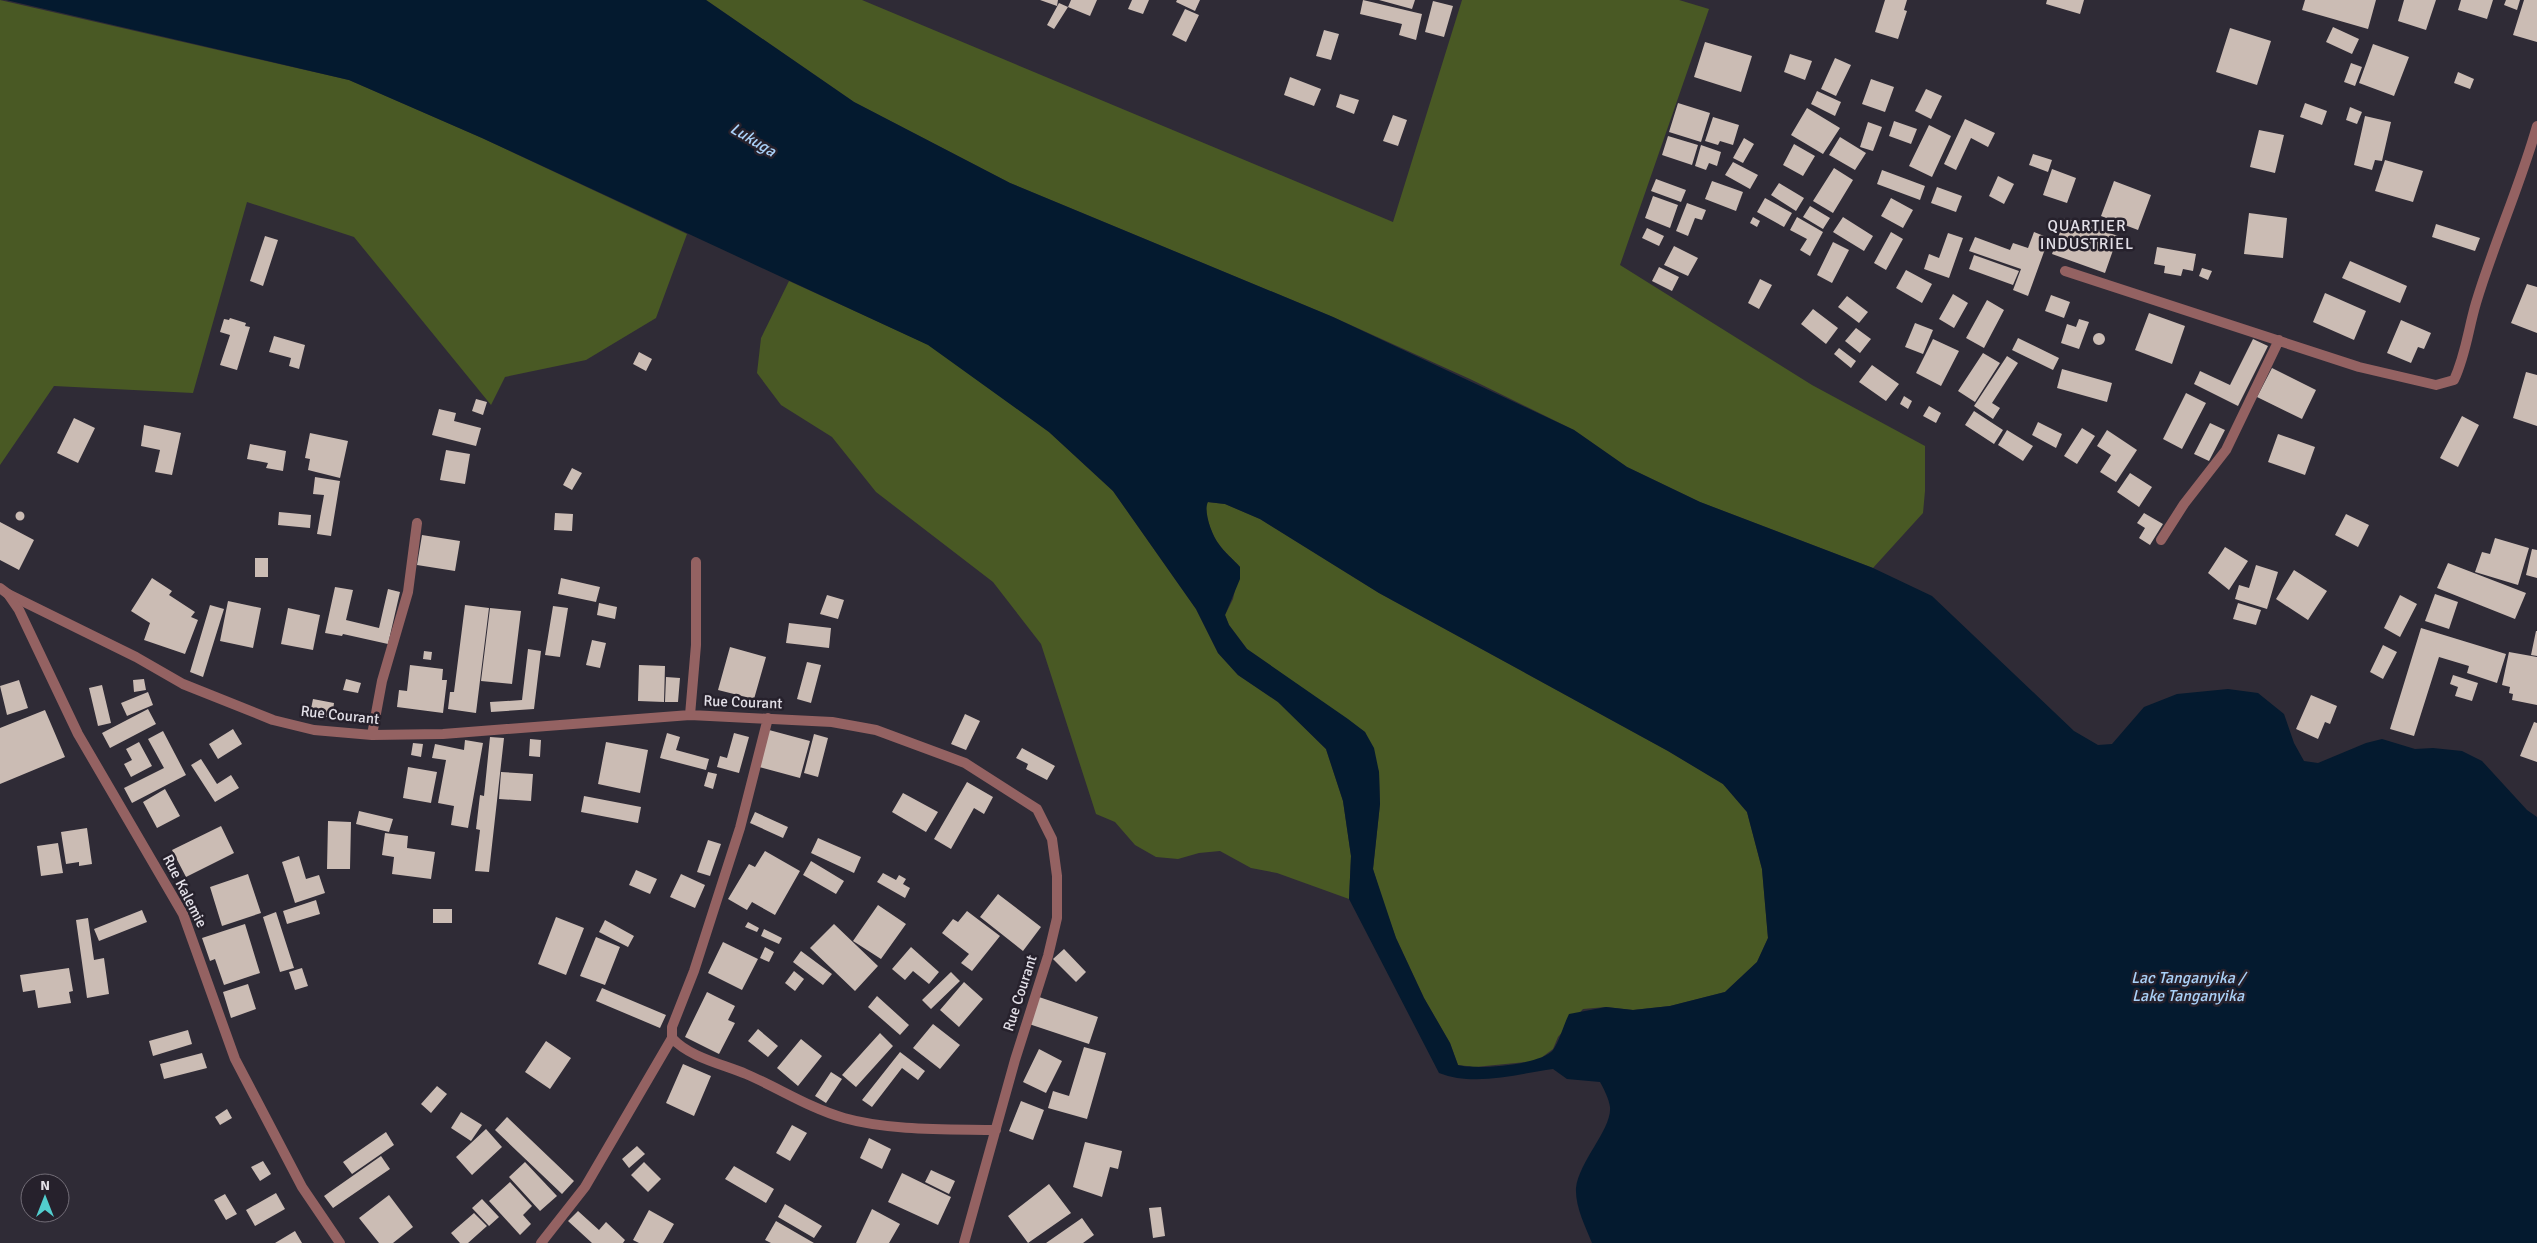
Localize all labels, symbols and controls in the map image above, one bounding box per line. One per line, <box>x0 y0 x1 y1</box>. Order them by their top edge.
water label: Lukuga <box>727 119 780 162</box>
district label: QUARTIER INDUSTRIEL <box>2040 216 2134 254</box>
street label: Rue Courant <box>703 692 783 712</box>
street label: Rue Courant <box>300 702 380 728</box>
street label: Rue Kalemie <box>159 851 211 931</box>
street label: Rue Courant <box>999 953 1041 1033</box>
water label: Lac Tanganyika / Lake Tanganyika <box>2131 968 2248 1006</box>
north arrow <box>20 1173 70 1223</box>
text: N <box>40 1177 50 1194</box>

